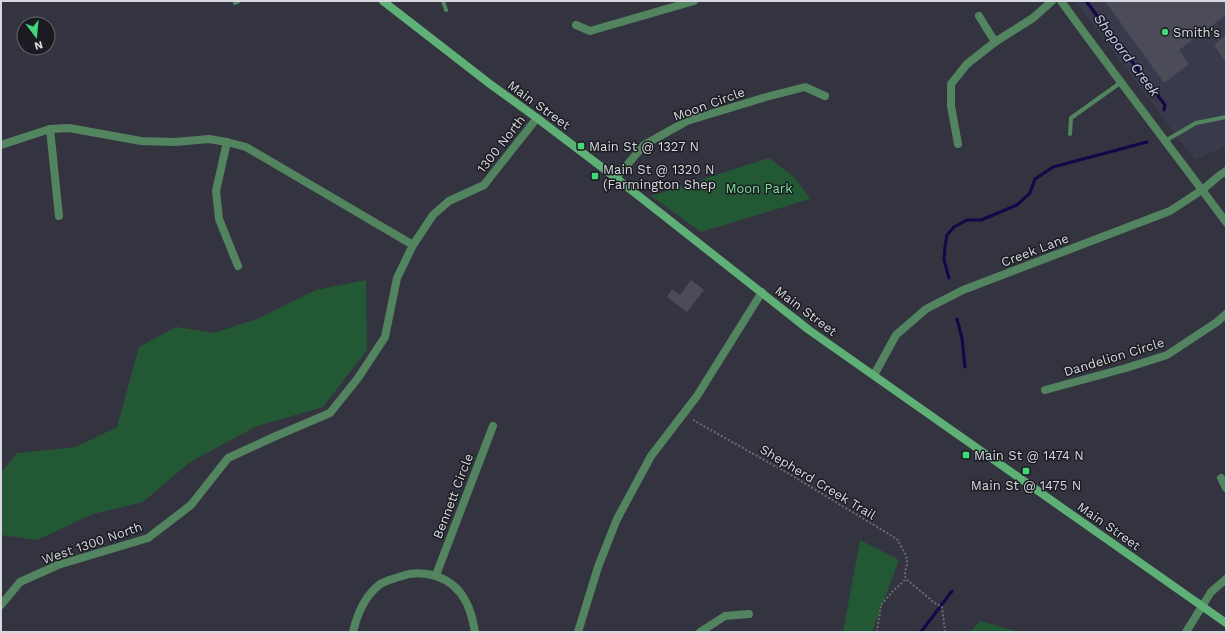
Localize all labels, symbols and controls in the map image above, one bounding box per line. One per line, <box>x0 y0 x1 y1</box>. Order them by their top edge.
water label: Shepard Creek <box>1091 11 1163 100</box>
north arrow <box>16 16 56 56</box>
place label: Smith's <box>1173 25 1220 40</box>
marker: Smith's <box>1160 27 1170 37</box>
text: N <box>33 38 44 53</box>
street label: Main Street <box>505 77 574 133</box>
street label: Moon Circle <box>671 84 747 124</box>
street label: 1300 North <box>474 112 528 176</box>
place label: Main St @ 1327 N <box>589 139 699 154</box>
marker: Main St @ 1327 N <box>576 141 586 151</box>
place label: Main St @ 1320 N (Farmington Shep <box>603 162 716 192</box>
marker: Main St @ 1320 N (Farmington Shep <box>590 171 600 181</box>
park label: Moon Park <box>725 181 793 196</box>
street label: Creek Lane <box>999 230 1071 270</box>
street label: Main Street <box>772 283 840 339</box>
street label: Dandelion Circle <box>1062 335 1166 379</box>
street label: Shepherd Creek Trail <box>757 441 879 523</box>
place label: Main St @ 1474 N <box>974 448 1084 463</box>
marker: Main St @ 1474 N <box>961 450 971 460</box>
street label: Bennett Circle <box>430 451 476 541</box>
marker: Main St @ 1475 N <box>1021 466 1031 476</box>
place label: Main St @ 1475 N <box>971 478 1081 493</box>
street label: Main Street <box>1075 499 1144 554</box>
street label: West 1300 North <box>40 519 144 567</box>

